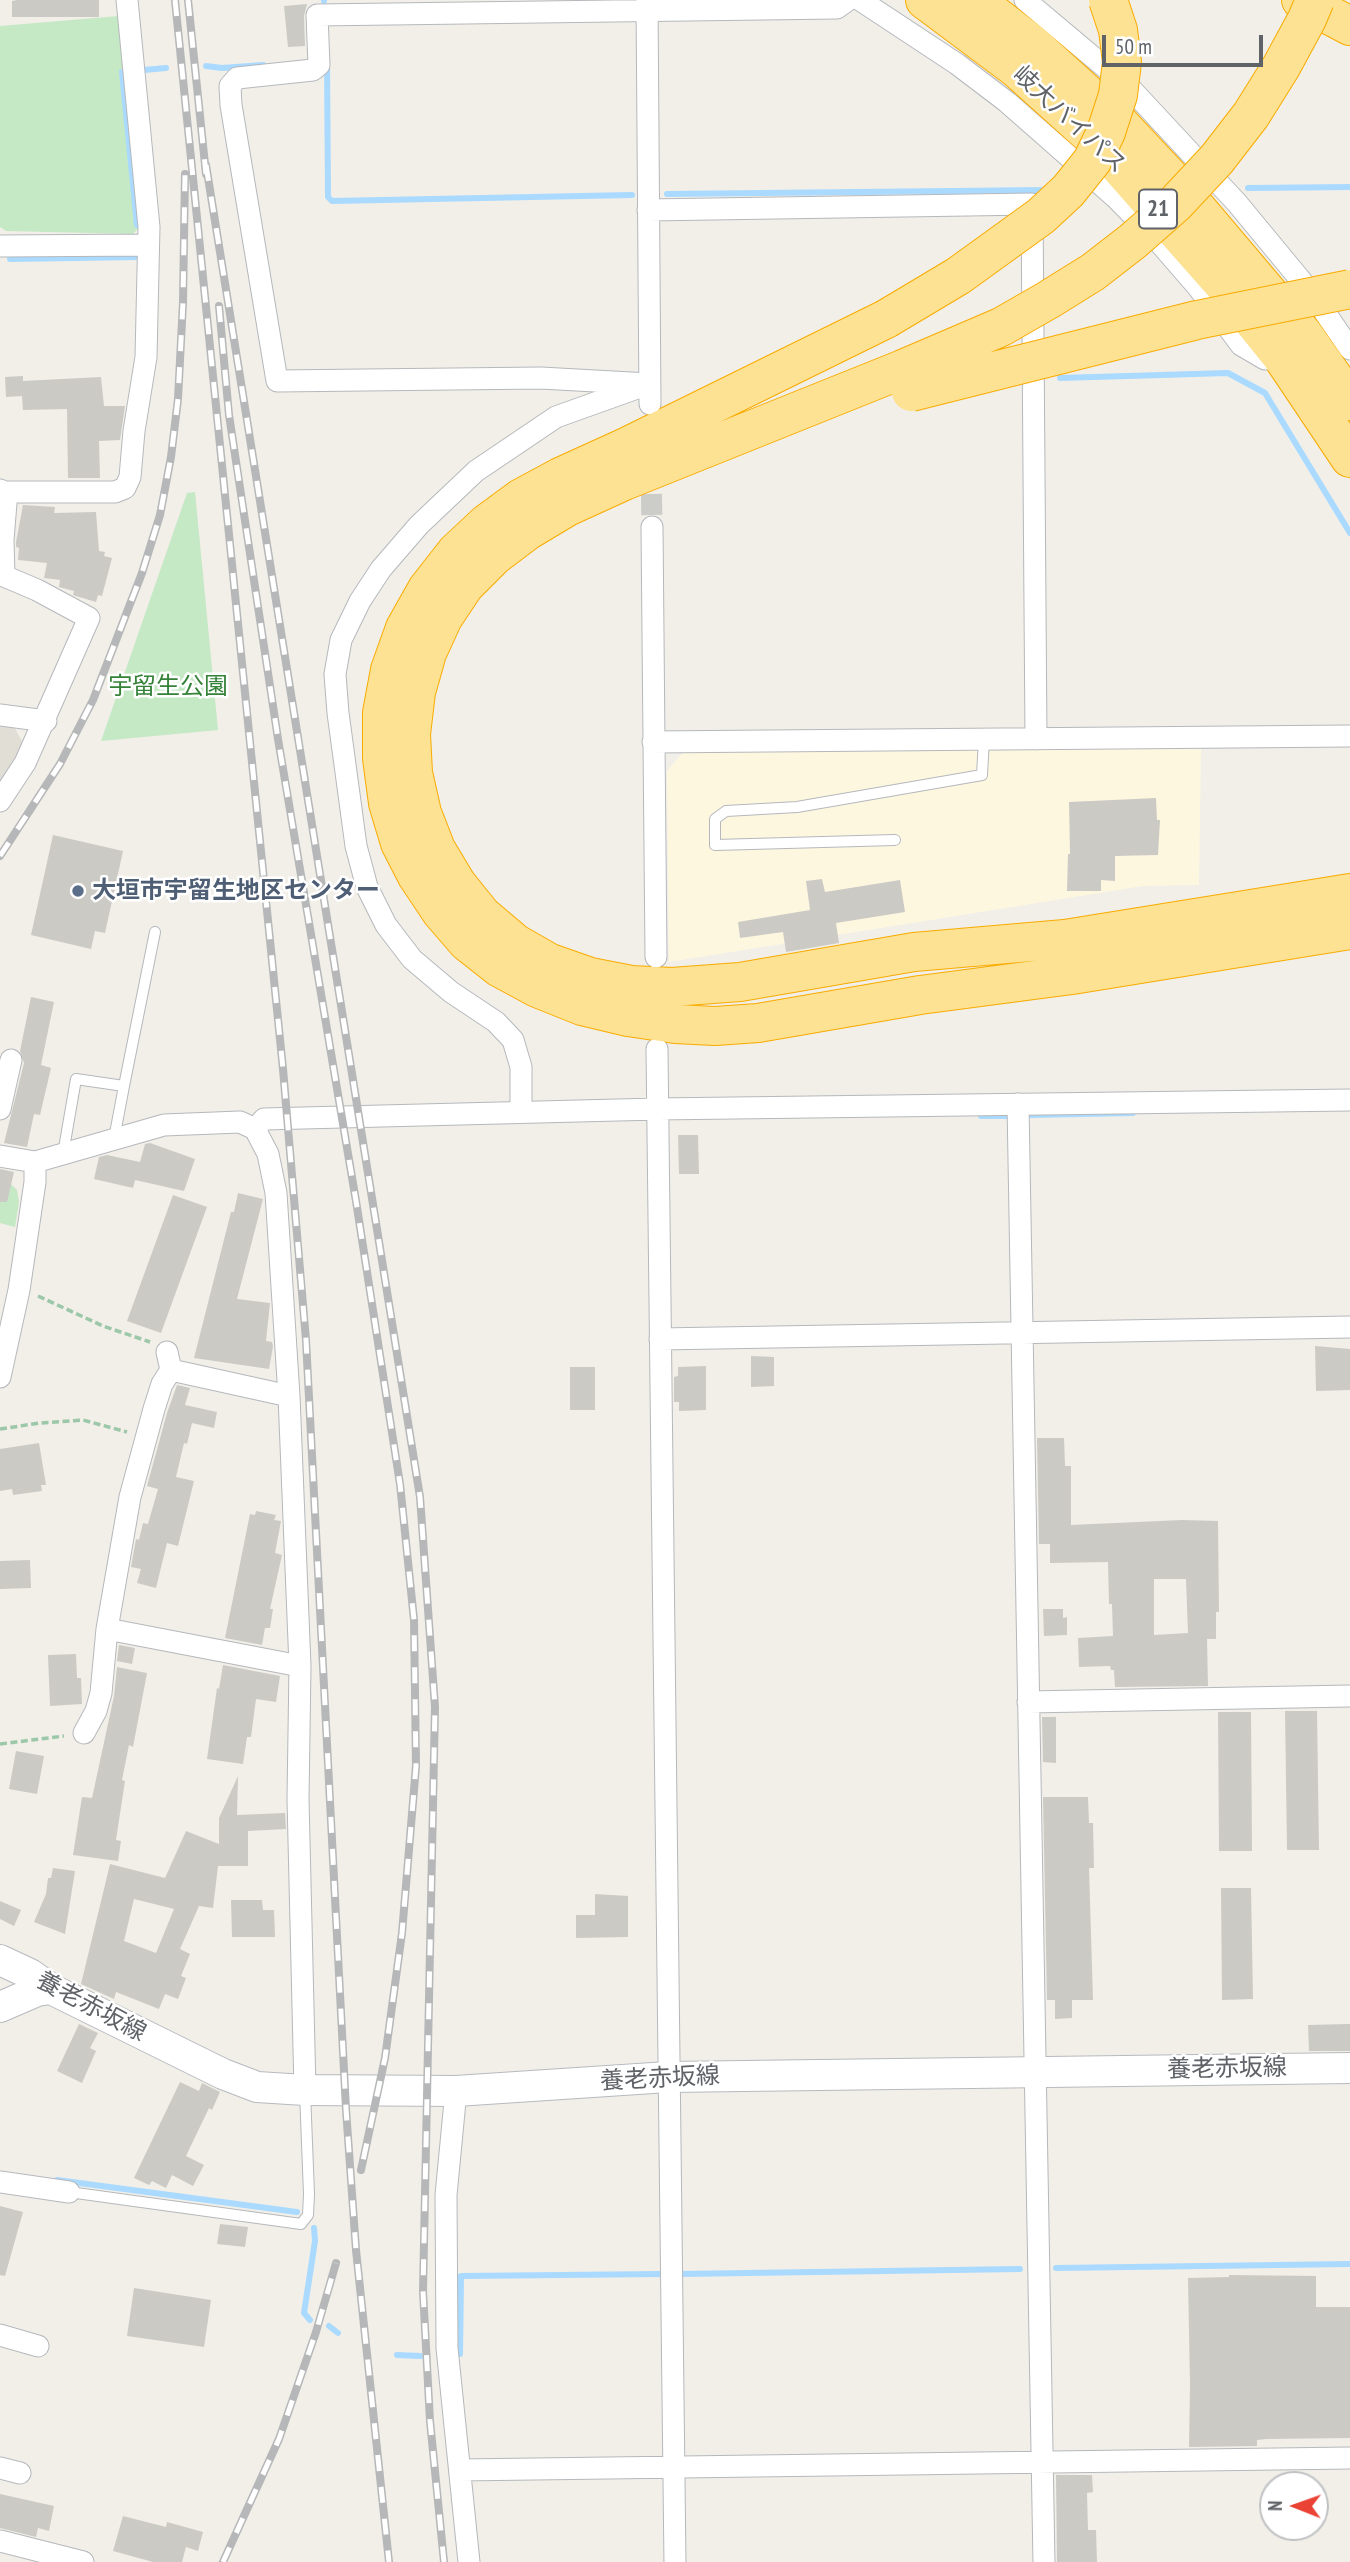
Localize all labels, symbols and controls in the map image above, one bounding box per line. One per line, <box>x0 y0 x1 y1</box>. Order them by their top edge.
scale bar <box>1105 21 1266 65</box>
text: 50 m <box>1115 33 1152 60</box>
street label: 岐大バイパス <box>1007 60 1131 180</box>
road number: 21 <box>1139 190 1177 229</box>
park label: 宇留生公園 <box>108 673 228 701</box>
place label: 大垣市宇留生地区センター <box>92 877 380 905</box>
marker: 大垣市宇留生地区センター <box>70 883 86 899</box>
street label: 養老赤坂線 <box>31 1966 151 2048</box>
street label: 養老赤坂線 <box>1167 2054 1287 2084</box>
street label: 養老赤坂線 <box>599 2061 721 2097</box>
north arrow <box>1259 2471 1329 2541</box>
text: N <box>1263 2500 1287 2511</box>

